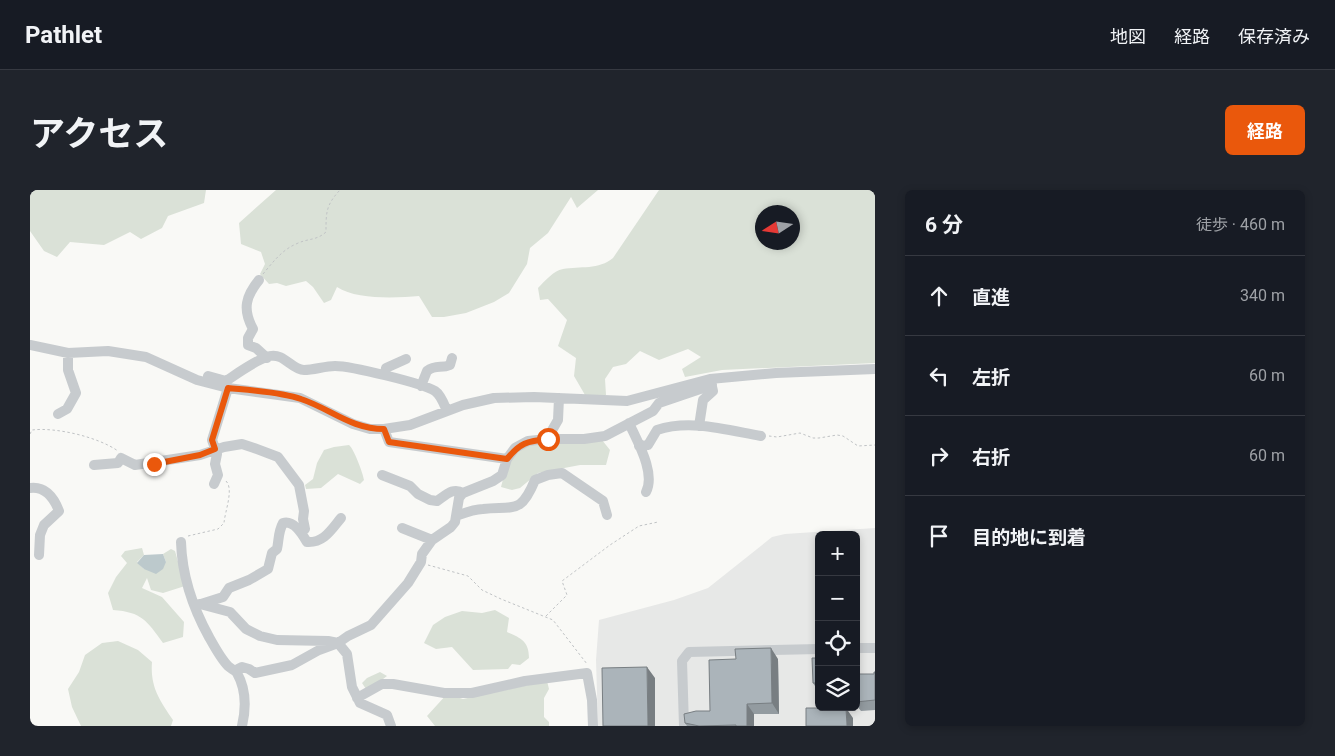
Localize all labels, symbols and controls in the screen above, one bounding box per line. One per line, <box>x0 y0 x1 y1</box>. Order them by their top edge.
text: Pathlet <box>25 21 102 49</box>
text: 地図 <box>1110 26 1146 47</box>
text: 経路 <box>1174 26 1210 47</box>
text: 保存済み <box>1238 26 1310 47</box>
button: 経路 <box>1225 105 1305 155</box>
text: アクセス <box>30 114 168 155</box>
north arrow <box>755 205 800 250</box>
text: 6 分 <box>925 213 963 237</box>
text: 徒歩 · 460 m <box>1196 215 1285 234</box>
icon: ahead <box>925 282 953 310</box>
text: 直進 <box>972 286 1010 309</box>
text: 340 m <box>1240 286 1285 305</box>
icon: left <box>925 362 953 390</box>
text: 左折 <box>972 366 1010 389</box>
text: 60 m <box>1249 366 1285 385</box>
route start <box>537 428 560 451</box>
icon: right <box>925 442 953 470</box>
text: 右折 <box>972 446 1010 469</box>
text: 60 m <box>1249 446 1285 465</box>
route end <box>143 453 166 476</box>
icon: arrive <box>925 522 953 550</box>
text: 目的地に到着 <box>972 526 1086 549</box>
map controls <box>815 531 860 711</box>
button: + <box>815 531 860 576</box>
button: − <box>815 576 860 621</box>
button: locate <box>815 621 860 666</box>
button: layers <box>815 666 860 711</box>

